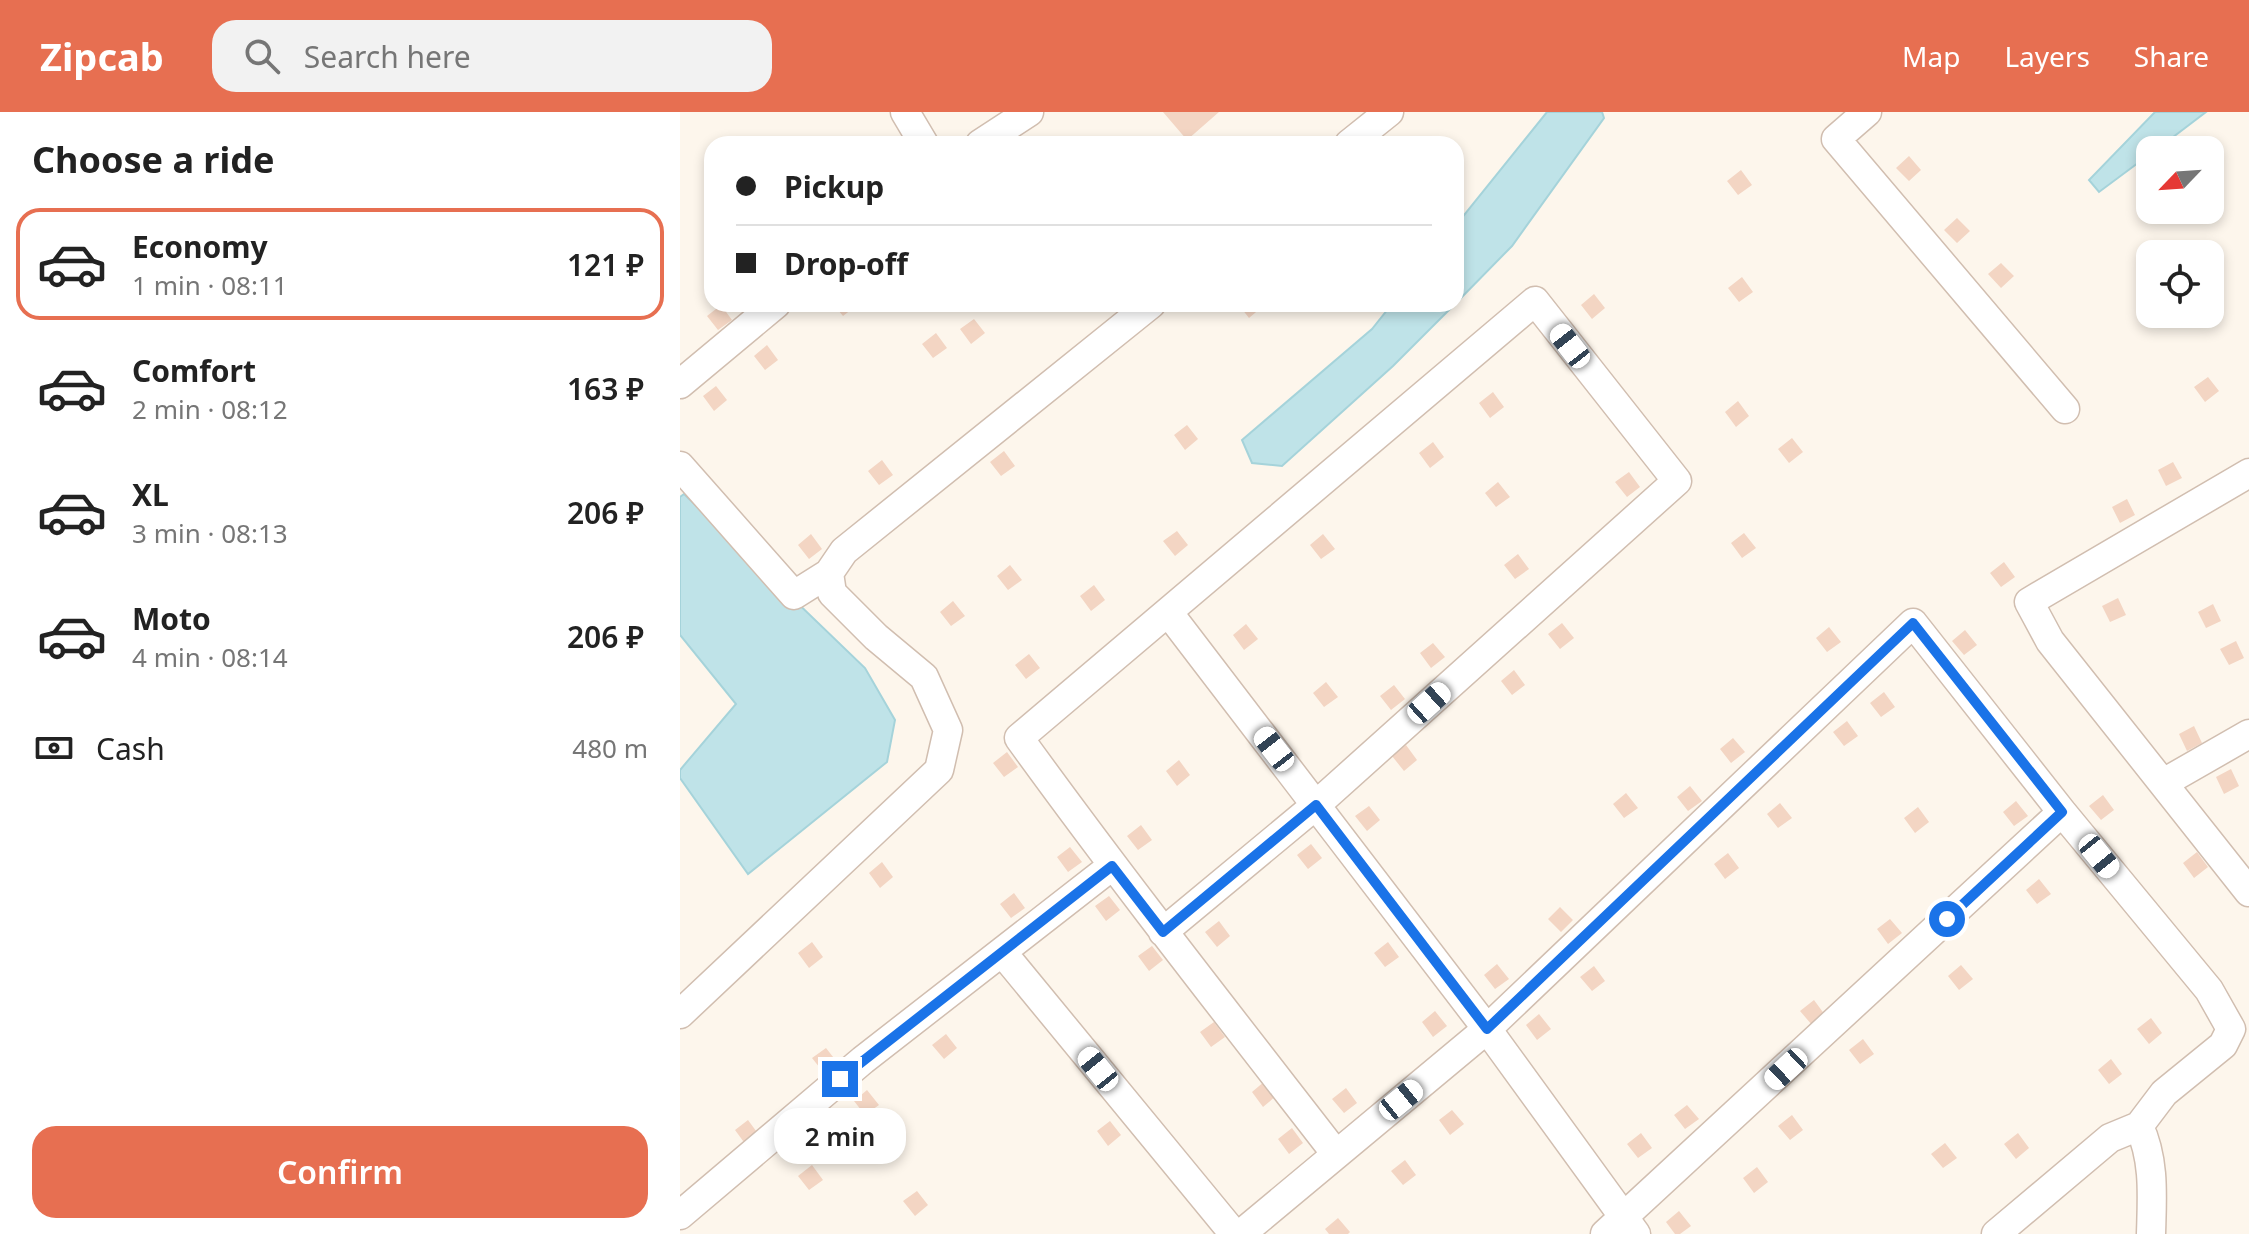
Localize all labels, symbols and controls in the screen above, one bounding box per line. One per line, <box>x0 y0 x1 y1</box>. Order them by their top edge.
search box <box>212 20 772 92</box>
text: Zipcab <box>40 30 164 82</box>
icon: search <box>240 34 284 78</box>
text: Search here <box>304 36 471 77</box>
text: Map <box>1902 37 1960 75</box>
text: Layers <box>2004 37 2090 75</box>
text: Share <box>2134 37 2209 75</box>
text: Choose a ride <box>32 135 274 184</box>
north arrow <box>2136 136 2224 224</box>
map controls <box>2136 136 2224 328</box>
text: Pickup <box>784 166 884 207</box>
text: Economy <box>132 226 268 267</box>
icon: car <box>36 228 108 300</box>
button: locate <box>2136 240 2224 328</box>
text: Drop-off <box>784 243 908 284</box>
text: 121 ₽ <box>567 244 644 285</box>
text: 1 min · 08:11 <box>132 267 288 303</box>
car <box>1546 320 1594 372</box>
text: Comfort <box>132 350 256 391</box>
icon: car <box>36 352 108 424</box>
text: 163 ₽ <box>567 368 644 409</box>
text: 2 min · 08:12 <box>132 391 288 427</box>
text: XL <box>132 474 169 515</box>
icon: car <box>36 476 108 548</box>
text: 206 ₽ <box>567 492 644 533</box>
text: 3 min · 08:13 <box>132 515 288 551</box>
text: Moto <box>132 598 211 639</box>
icon: car <box>36 600 108 672</box>
text: 206 ₽ <box>567 616 644 657</box>
text: 4 min · 08:14 <box>132 639 288 675</box>
car <box>1403 678 1455 728</box>
car <box>1250 723 1298 775</box>
icon: cash <box>32 726 76 770</box>
text: Cash <box>96 728 165 769</box>
text: 480 m <box>572 730 648 766</box>
car <box>2075 830 2123 882</box>
route start <box>1929 901 1965 937</box>
car <box>1074 1043 1122 1095</box>
car <box>1760 1044 1812 1094</box>
route end <box>822 1061 858 1097</box>
car <box>1375 1076 1427 1124</box>
callout: 2 min <box>774 1107 906 1163</box>
text: 2 min <box>805 1118 875 1154</box>
button: Confirm <box>32 1126 648 1218</box>

